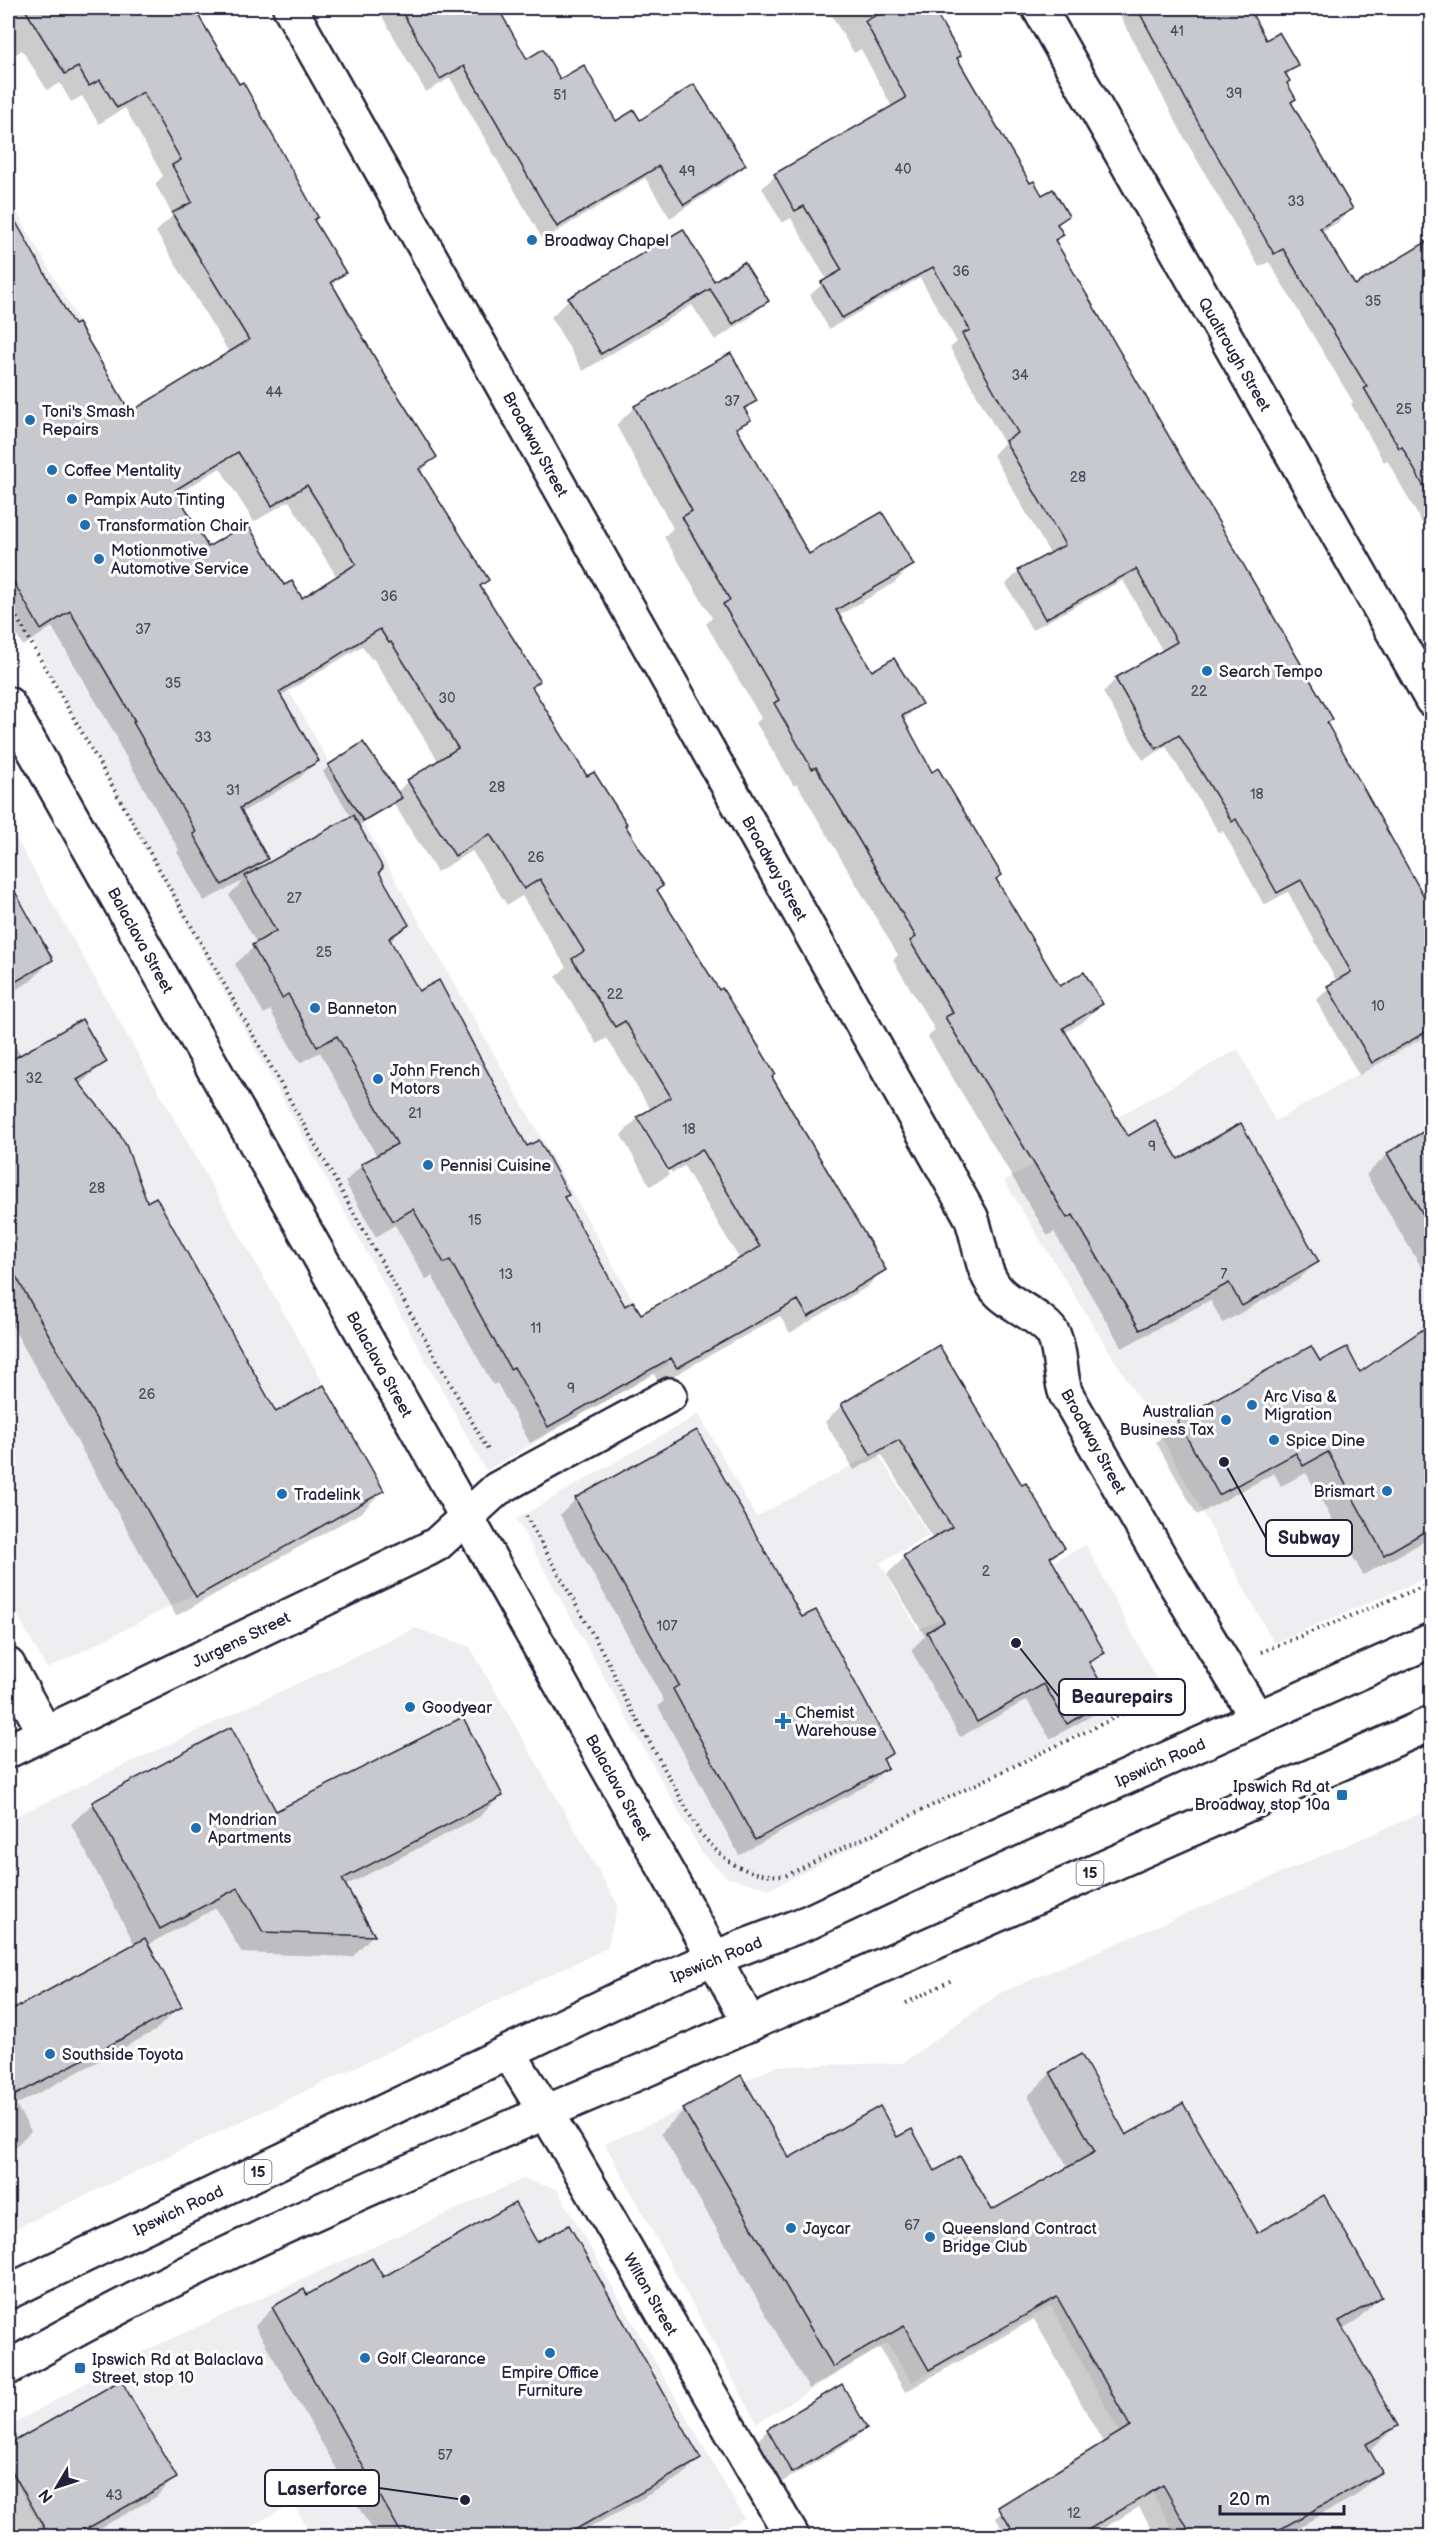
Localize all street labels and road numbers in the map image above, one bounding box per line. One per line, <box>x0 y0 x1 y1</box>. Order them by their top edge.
street label: Qualtrough Street <box>1193 294 1274 415</box>
street label: Broadway Street <box>498 389 571 501</box>
street label: Broadway Street <box>737 813 810 925</box>
street label: Balaclava Street <box>103 884 177 997</box>
street label: Balaclava Street <box>342 1308 416 1421</box>
street label: Broadway Street <box>1056 1386 1129 1498</box>
street label: Jurgens Street <box>190 1608 294 1672</box>
street label: Balaclava Street <box>581 1731 655 1844</box>
street label: Ipswich Road <box>1112 1735 1209 1792</box>
road number: 15 <box>1076 1861 1104 1885</box>
street label: Ipswich Road <box>668 1933 765 1987</box>
road number: 15 <box>244 2160 272 2184</box>
street label: Ipswich Road <box>131 2182 227 2240</box>
street label: Wilton Street <box>619 2250 681 2339</box>

